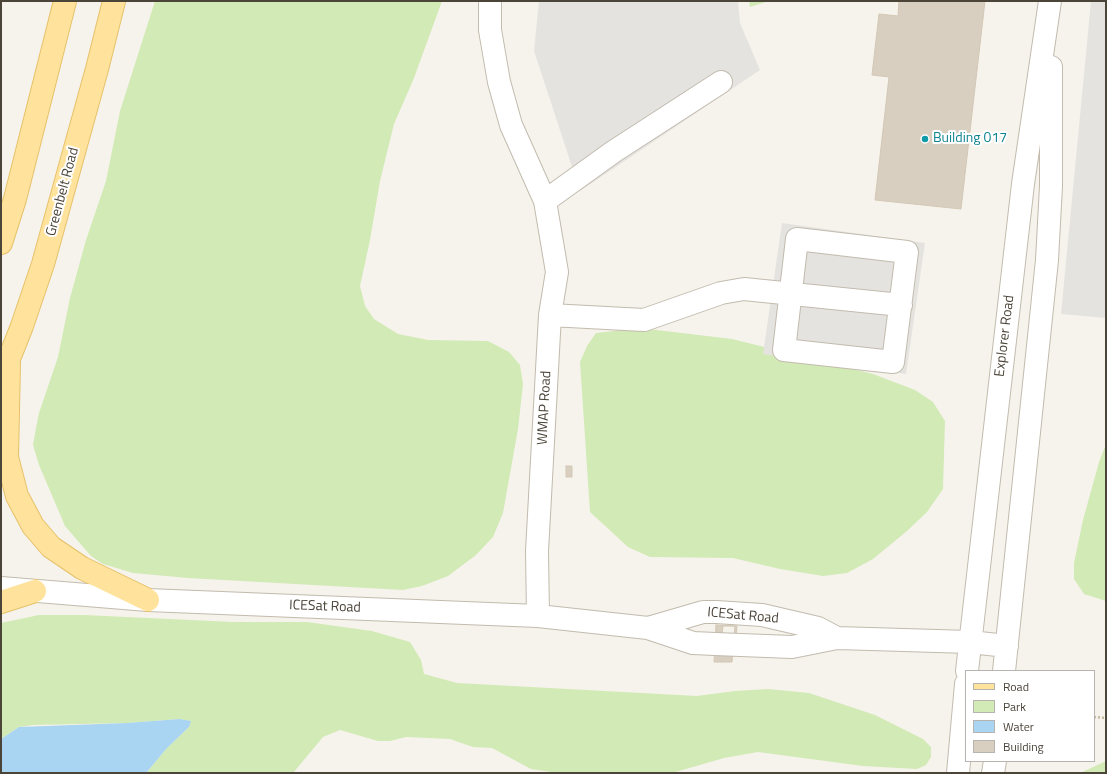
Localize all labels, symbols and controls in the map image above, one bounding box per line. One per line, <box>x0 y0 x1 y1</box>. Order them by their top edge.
place label: Building 017 <box>933 131 1007 147</box>
marker: Building 017 <box>920 134 930 144</box>
street label: Greenbelt Road <box>43 146 83 238</box>
street label: Explorer Road <box>992 294 1018 378</box>
street label: WMAP Road <box>535 371 555 445</box>
street label: ICESat Road <box>289 597 361 617</box>
street label: ICESat Road <box>707 605 779 627</box>
legend <box>965 670 1095 762</box>
text: Road <box>1003 677 1029 696</box>
text: Park <box>1003 697 1026 716</box>
text: Water <box>1003 717 1034 736</box>
text: Building <box>1003 737 1044 756</box>

